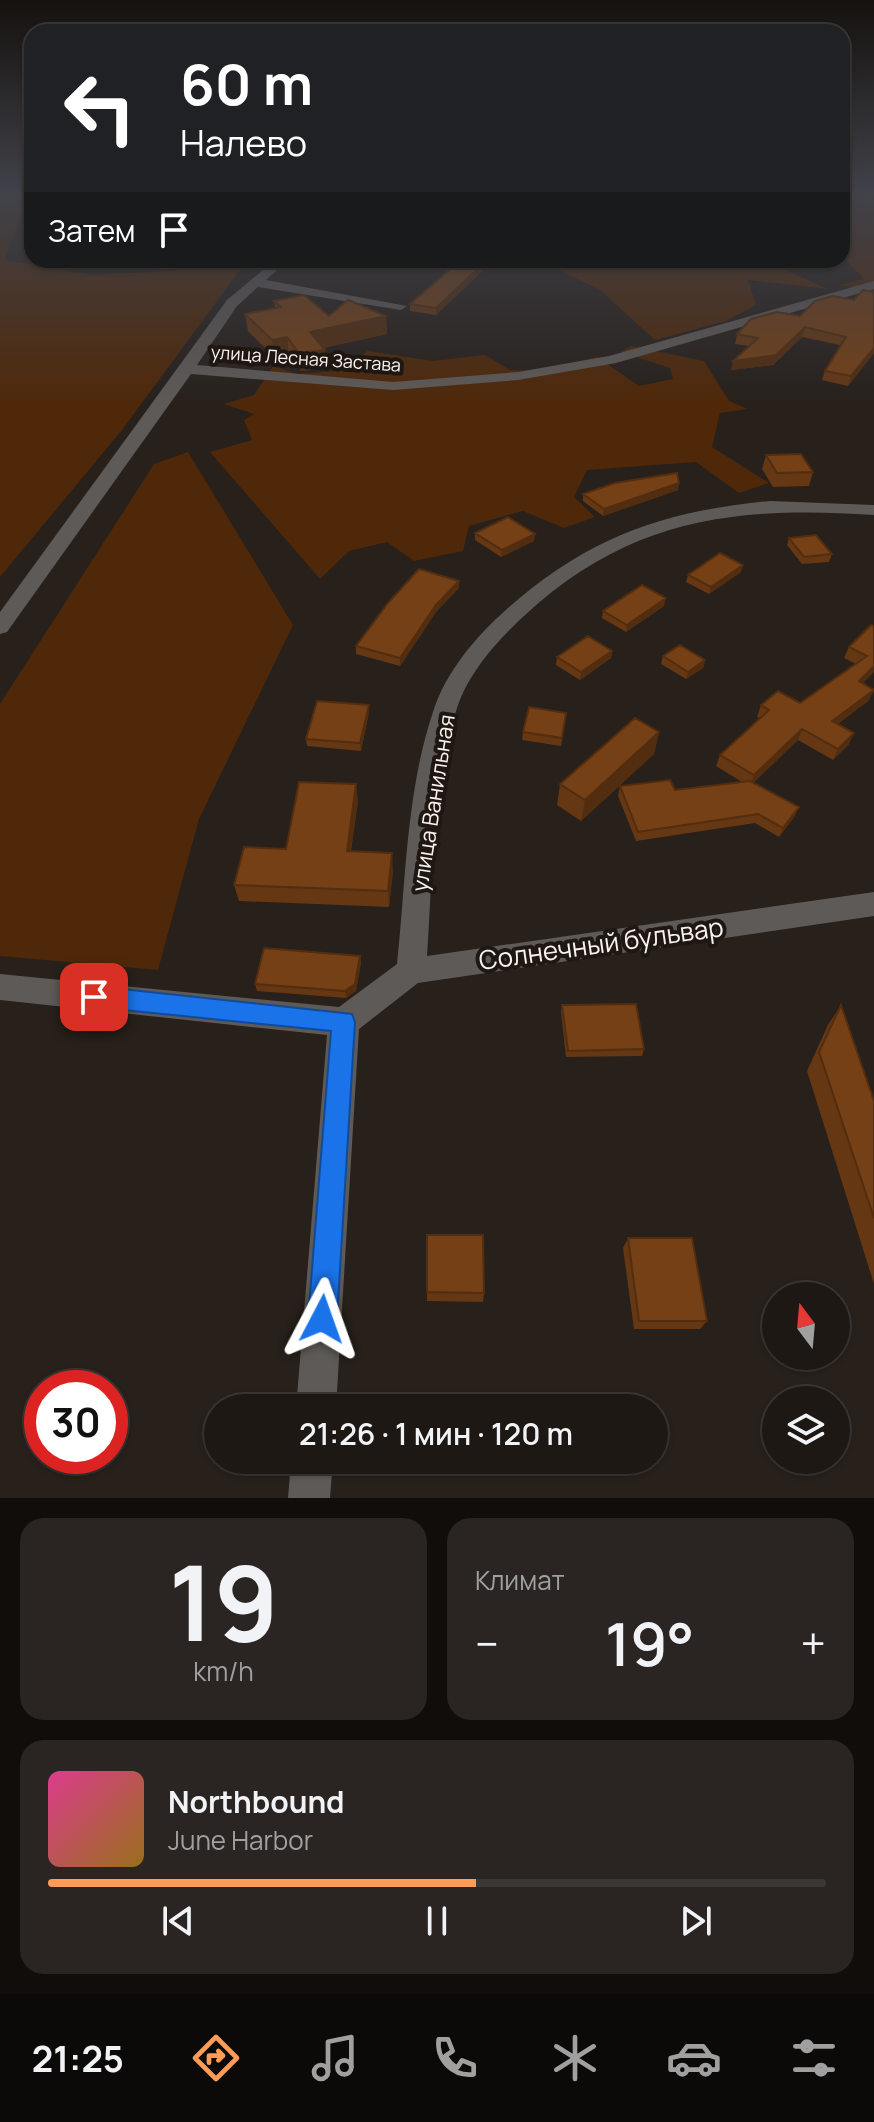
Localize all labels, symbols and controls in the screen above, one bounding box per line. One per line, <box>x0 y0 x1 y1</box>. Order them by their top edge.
text: 60 m <box>180 45 313 122</box>
icon: left <box>48 56 152 160</box>
text: Налево <box>180 118 307 167</box>
icon: arrive <box>152 208 196 252</box>
text: Затем <box>48 210 136 251</box>
street label: улица Лесная Застава <box>210 339 402 377</box>
street label: улица Ванильная <box>404 712 462 894</box>
street label: Солнечный бульвар <box>476 908 726 978</box>
pin <box>60 963 128 1031</box>
icon: arrive <box>72 975 116 1019</box>
position arrow <box>280 1277 364 1361</box>
north arrow <box>762 1282 850 1370</box>
map controls <box>762 1282 850 1474</box>
speed limit sign: 30 <box>24 1370 128 1474</box>
button: layers <box>762 1386 850 1474</box>
text: 21:26 · 1 мин · 120 m <box>299 1413 573 1454</box>
text: 19 <box>168 1530 279 1672</box>
text: Климат <box>475 1562 565 1598</box>
text: 19° <box>605 1602 695 1684</box>
text: − <box>475 1613 499 1673</box>
text: + <box>801 1613 826 1673</box>
text: km/h <box>193 1653 254 1689</box>
text: Northbound <box>168 1781 345 1822</box>
text: June Harbor <box>168 1822 313 1858</box>
icon: previous <box>156 1899 200 1943</box>
icon: pause <box>415 1899 459 1943</box>
icon: next <box>674 1899 718 1943</box>
icon: directions <box>188 2030 244 2086</box>
icon: music <box>307 2030 363 2086</box>
icon: phone <box>427 2030 483 2086</box>
icon: climate <box>547 2030 603 2086</box>
icon: car <box>666 2030 722 2086</box>
icon: filters <box>786 2030 842 2086</box>
text: 21:25 <box>32 2034 124 2083</box>

